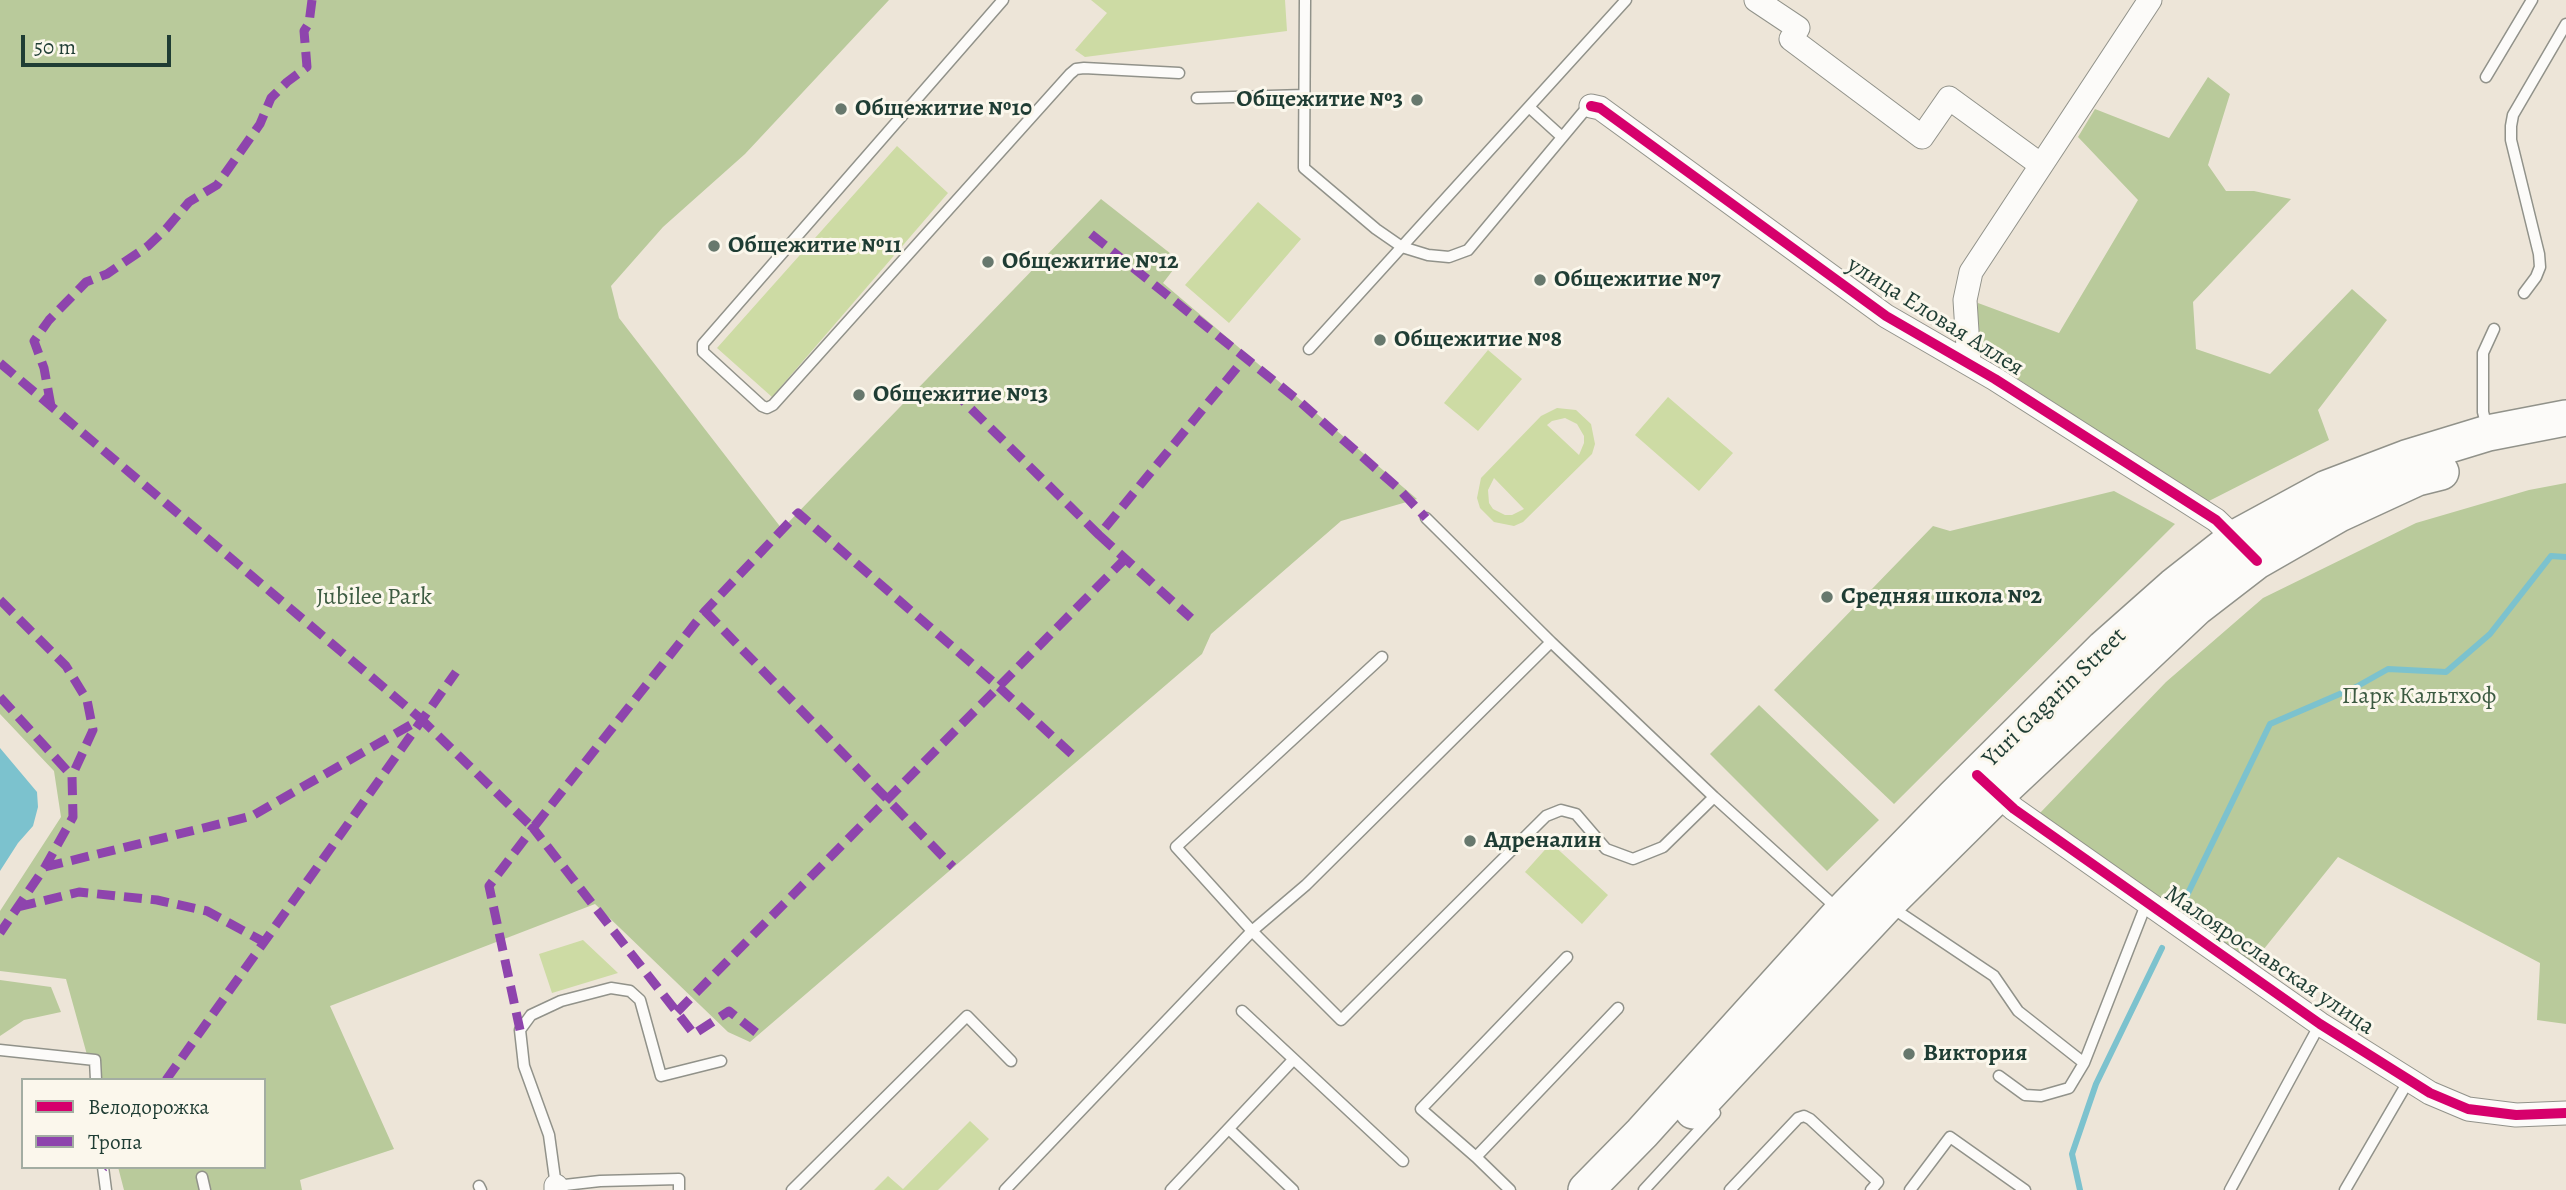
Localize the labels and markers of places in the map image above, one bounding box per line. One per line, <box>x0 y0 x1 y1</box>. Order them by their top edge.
place label: Общежитие №3 <box>1236 86 1403 114</box>
marker: Общежитие №3 <box>1409 92 1425 108</box>
place label: Общежитие №10 <box>855 95 1032 123</box>
marker: Общежитие №10 <box>833 101 849 117</box>
place label: Общежитие №11 <box>728 232 902 260</box>
marker: Общежитие №11 <box>706 238 722 254</box>
place label: Общежитие №12 <box>1002 248 1179 276</box>
marker: Общежитие №12 <box>980 254 996 270</box>
place label: Общежитие №7 <box>1554 266 1721 294</box>
marker: Общежитие №7 <box>1532 272 1548 288</box>
place label: Общежитие №8 <box>1394 326 1562 354</box>
marker: Общежитие №8 <box>1372 332 1388 348</box>
place label: Общежитие №13 <box>873 381 1048 409</box>
marker: Общежитие №13 <box>851 387 867 403</box>
place label: Средняя школа №2 <box>1841 583 2042 611</box>
marker: Средняя школа №2 <box>1819 589 1835 605</box>
place label: Адреналин <box>1484 827 1602 855</box>
marker: Адреналин <box>1462 833 1478 849</box>
place label: Виктория <box>1923 1040 2027 1068</box>
marker: Виктория <box>1901 1046 1917 1062</box>

